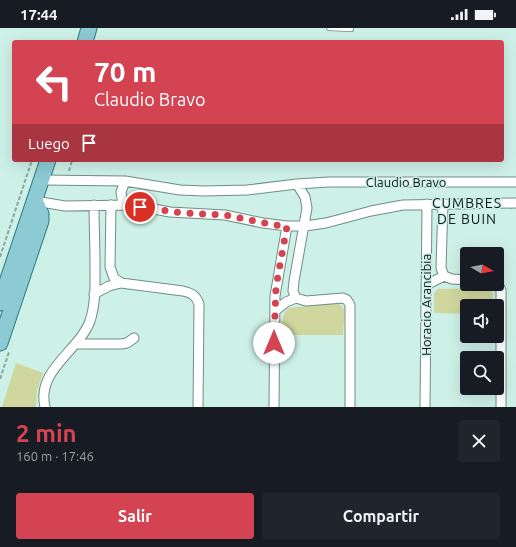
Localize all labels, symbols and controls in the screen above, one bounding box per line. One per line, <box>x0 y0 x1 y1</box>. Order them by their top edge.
text: 17:44 <box>20 6 58 23</box>
icon: left <box>28 56 80 108</box>
text: 70 m <box>94 56 156 87</box>
text: Claudio Bravo <box>94 89 206 109</box>
icon: arrive <box>78 132 100 154</box>
text: Luego <box>28 135 70 152</box>
street label: Claudio Bravo <box>366 175 446 189</box>
pin <box>123 190 157 224</box>
district label: CUMBRES DE BUIN <box>432 195 502 227</box>
icon: arrive <box>129 196 151 218</box>
north arrow <box>460 247 504 291</box>
map controls <box>460 247 504 395</box>
street label: Horacio Arancibia <box>419 254 433 356</box>
button: sound <box>460 299 504 343</box>
position arrow <box>253 322 295 364</box>
button: search <box>460 351 504 395</box>
text: 2 min <box>16 420 77 447</box>
button: close <box>458 420 500 462</box>
text: 160 m · 17:46 <box>16 449 94 463</box>
button: Salir <box>16 493 254 539</box>
button: Compartir <box>262 493 500 539</box>

